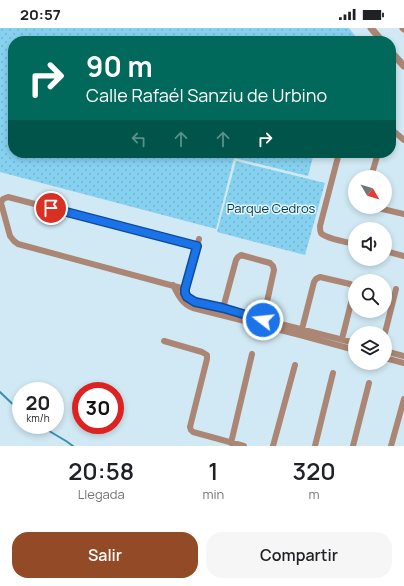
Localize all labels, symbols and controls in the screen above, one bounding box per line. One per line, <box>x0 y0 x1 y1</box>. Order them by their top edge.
text: 20:57 <box>20 4 61 25</box>
text: 90 m <box>86 47 153 85</box>
icon: right <box>20 52 72 104</box>
text: Calle Rafaél Sanziu de Urbino <box>86 83 327 107</box>
icon: left <box>128 128 150 150</box>
icon: ahead <box>170 128 192 150</box>
icon: ahead <box>212 128 234 150</box>
icon: right <box>254 128 276 150</box>
north arrow <box>348 170 392 214</box>
map controls <box>348 170 392 370</box>
pin <box>34 191 68 225</box>
icon: arrive <box>40 197 62 219</box>
park label: Parque Cedros <box>227 199 316 217</box>
button: sound <box>348 222 392 266</box>
button: search <box>348 274 392 318</box>
position arrow <box>242 299 284 341</box>
button: layers <box>348 326 392 370</box>
speed limit sign: 30 <box>72 382 124 434</box>
text: 20 <box>25 389 51 416</box>
text: km/h <box>26 411 50 425</box>
text: 20:58 <box>68 454 134 487</box>
text: 1 <box>208 454 218 487</box>
text: 320 <box>292 454 336 487</box>
text: Llegada <box>78 485 125 503</box>
text: min <box>202 485 224 503</box>
text: m <box>309 485 320 503</box>
button: Salir <box>12 532 198 578</box>
button: Compartir <box>206 532 392 578</box>

